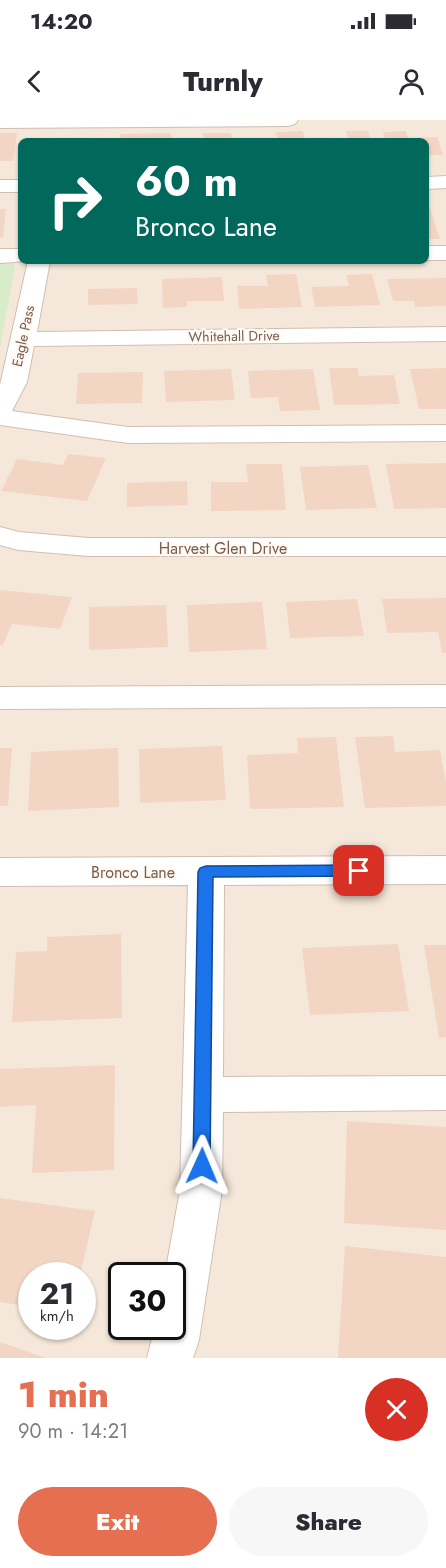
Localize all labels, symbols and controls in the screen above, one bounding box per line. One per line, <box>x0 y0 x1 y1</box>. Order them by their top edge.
text: 14:20 <box>30 5 93 37</box>
text: Turnly <box>183 62 263 101</box>
icon: back <box>18 65 51 98</box>
icon: person <box>395 65 428 98</box>
text: 60 m <box>135 151 238 212</box>
icon: right <box>36 162 114 240</box>
text: Bronco Lane <box>135 207 277 246</box>
street label: Eagle Pass <box>7 303 39 369</box>
street label: Whitehall Drive <box>188 325 280 347</box>
street label: Harvest Glen Drive <box>159 537 287 560</box>
pin <box>333 845 384 896</box>
icon: arrive <box>342 854 375 887</box>
street label: Bronco Lane <box>91 861 175 884</box>
position arrow <box>170 1134 234 1198</box>
speed limit sign: 30 <box>108 1262 186 1340</box>
text: 21 <box>40 1272 74 1315</box>
text: km/h <box>40 1305 74 1327</box>
text: 1 min <box>18 1368 109 1420</box>
button: close <box>365 1378 428 1441</box>
text: 90 m · 14:21 <box>18 1417 128 1446</box>
button: Exit <box>18 1487 217 1556</box>
button: Share <box>229 1487 428 1556</box>

